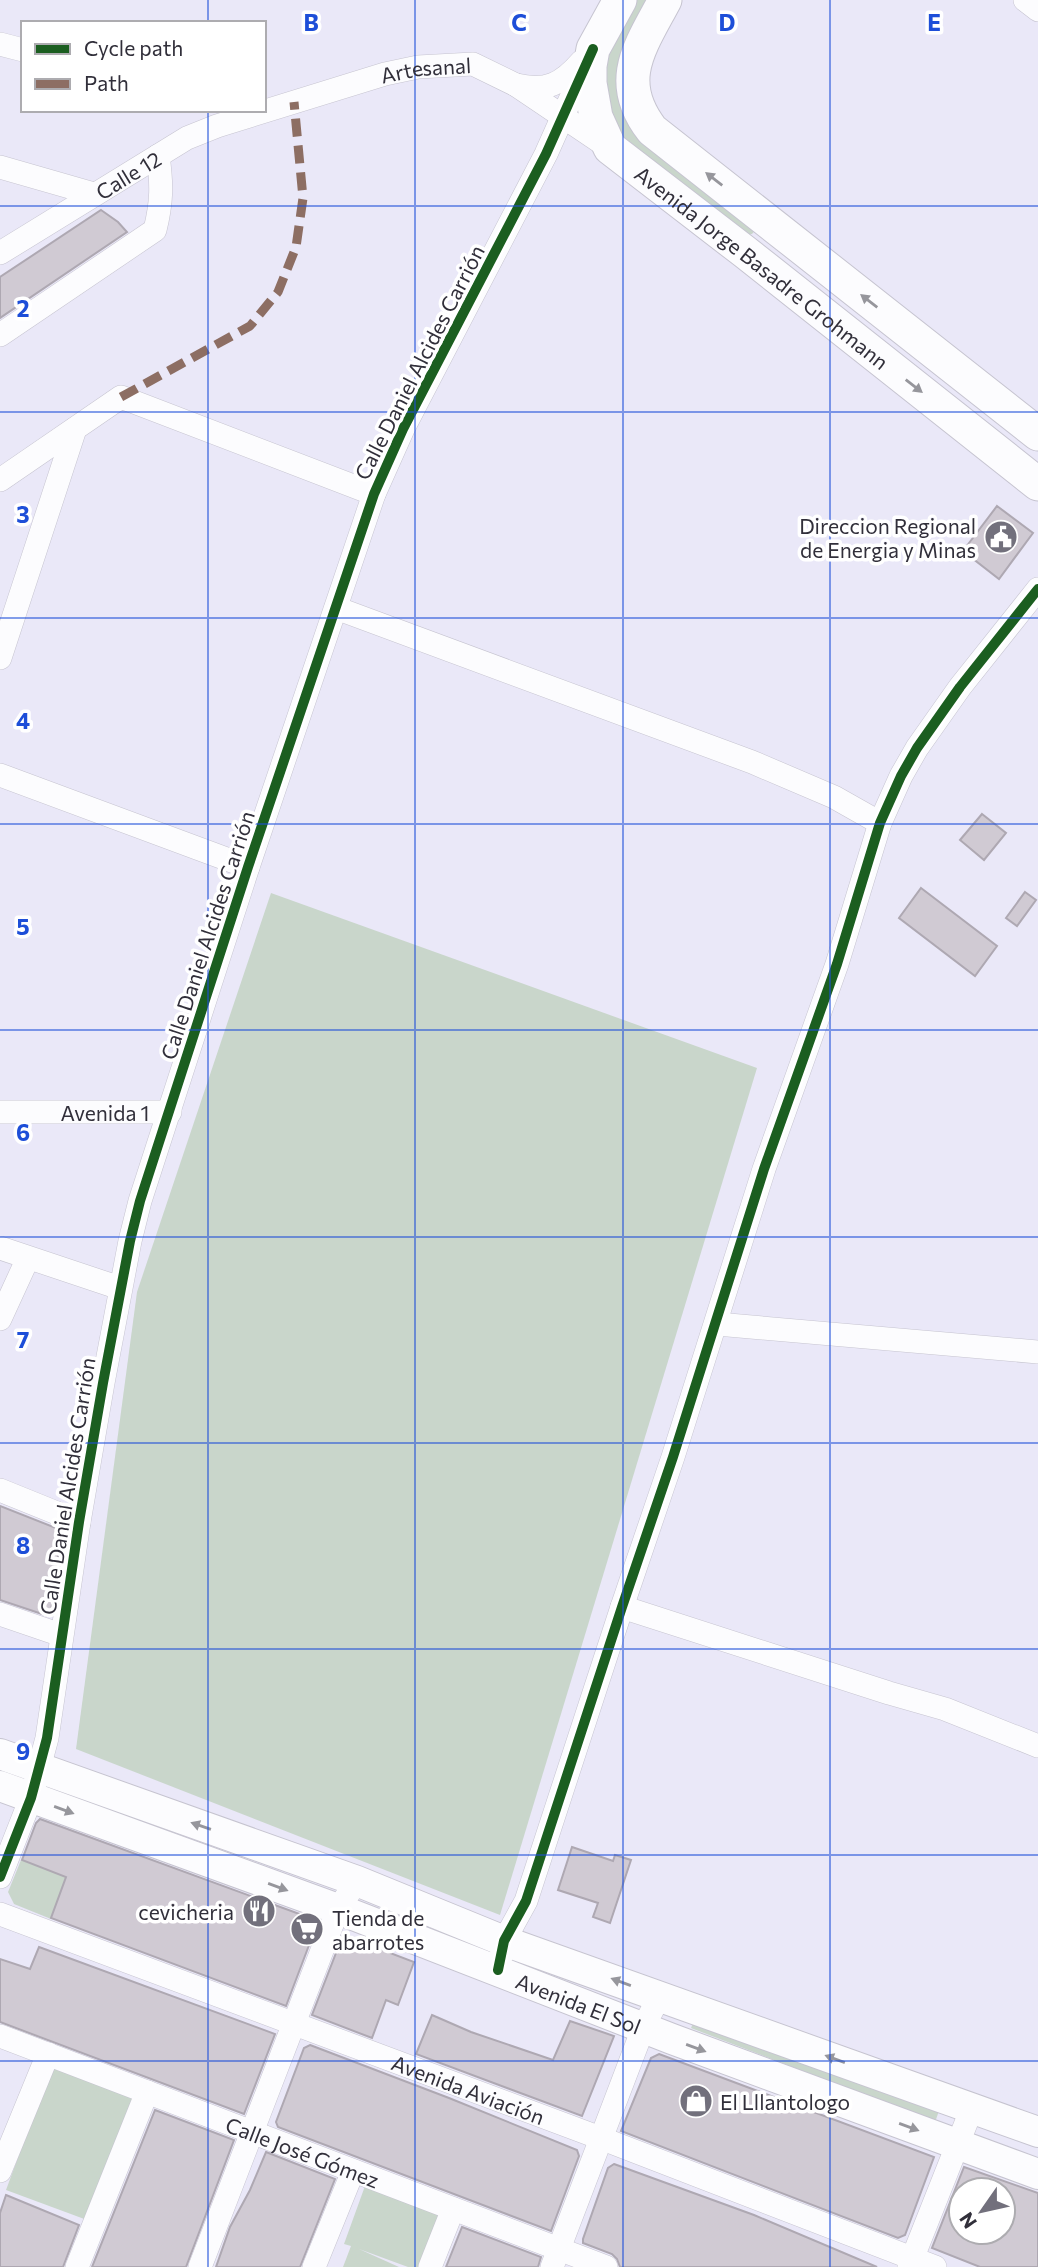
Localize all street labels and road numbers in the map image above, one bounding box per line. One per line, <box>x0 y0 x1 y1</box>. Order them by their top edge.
street label: Artesanal <box>378 52 472 87</box>
street label: Calle 12 <box>91 145 165 204</box>
street label: Avenida Jorge Basadre Grohmann <box>631 160 894 374</box>
street label: Calle Daniel Alcides Carrión <box>349 241 489 483</box>
street label: Calle Daniel Alcides Carrión <box>155 808 259 1062</box>
street label: Avenida 1 <box>61 1100 149 1125</box>
street label: Calle Daniel Alcides Carrión <box>34 1356 100 1616</box>
street label: Avenida El Sol <box>513 1967 645 2038</box>
street label: Avenida Aviación <box>389 2049 548 2129</box>
street label: Calle José Gómez <box>223 2111 383 2192</box>

